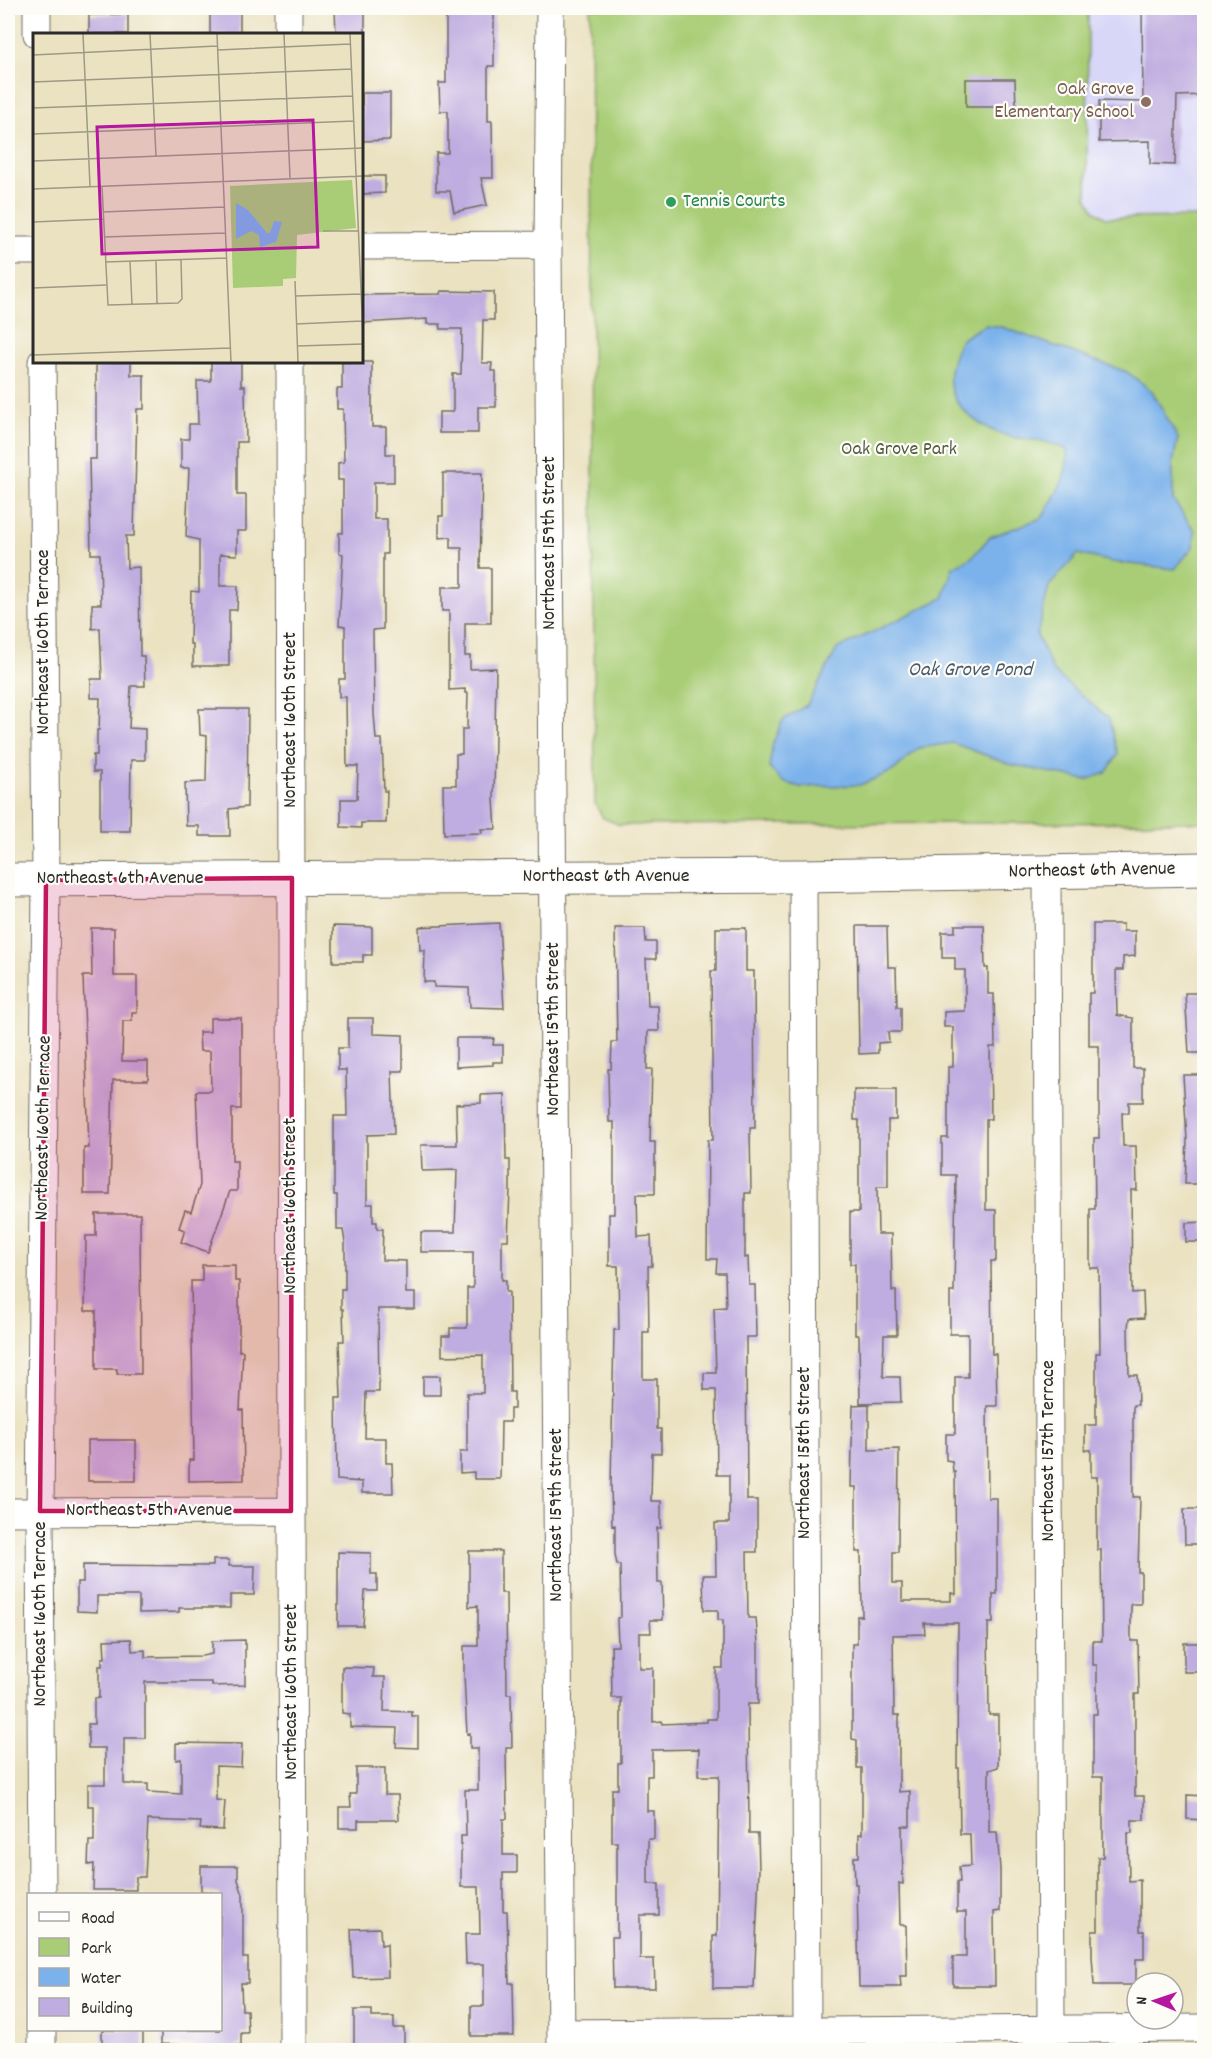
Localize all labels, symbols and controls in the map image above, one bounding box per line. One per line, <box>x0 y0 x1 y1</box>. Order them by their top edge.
inset map <box>33 33 363 363</box>
place label: Oak Grove Elementary School <box>994 76 1134 127</box>
marker: Oak Grove Elementary School <box>1139 95 1153 109</box>
place label: Tennis Courts <box>683 188 786 216</box>
marker: Tennis Courts <box>664 195 678 209</box>
park label: Oak Grove Park <box>841 436 957 464</box>
street label: Northeast 159th Street <box>536 456 564 630</box>
street label: Northeast 160th Terrace <box>30 549 58 735</box>
street label: Northeast 160th Street <box>277 632 305 808</box>
water label: Oak Grove Pond <box>908 656 1035 686</box>
street label: Northeast 6th Avenue <box>1008 856 1176 886</box>
street label: Northeast 6th Avenue <box>523 863 690 891</box>
street label: Northeast 6th Avenue <box>37 865 204 893</box>
street label: Northeast 159th Street <box>540 942 568 1116</box>
street label: Northeast 160th Terrace <box>28 1035 60 1221</box>
street label: Northeast 160th Street <box>277 1118 305 1294</box>
street label: Northeast 157th Terrace <box>1035 1360 1063 1542</box>
street label: Northeast 158th Street <box>791 1367 819 1539</box>
street label: Northeast 159th Street <box>543 1428 571 1602</box>
street label: Northeast 5th Avenue <box>66 1497 232 1525</box>
street label: Northeast 160th Terrace <box>27 1521 55 1707</box>
street label: Northeast 160th Street <box>278 1604 306 1780</box>
legend <box>27 1893 222 2031</box>
text: Road <box>81 1907 115 1932</box>
text: Park <box>81 1937 112 1962</box>
text: Water <box>81 1967 121 1992</box>
north arrow <box>1125 1971 1185 2031</box>
text: N <box>1131 1996 1154 2005</box>
text: Building <box>81 1997 133 2022</box>

